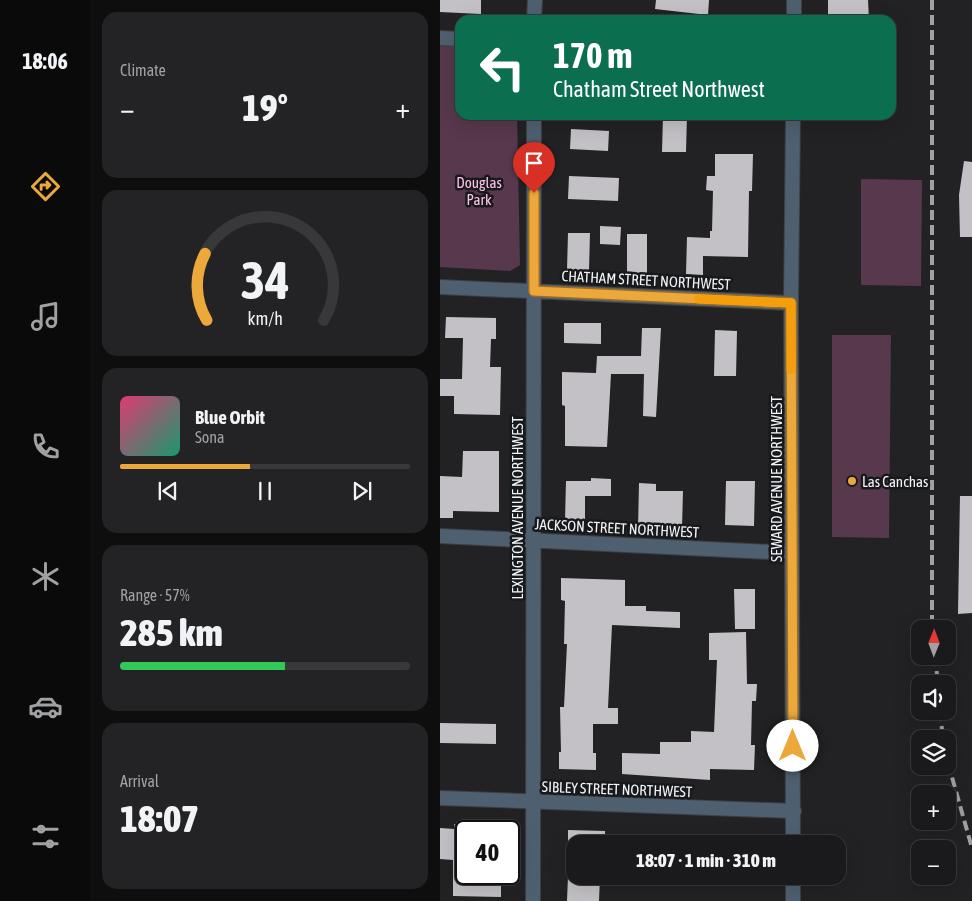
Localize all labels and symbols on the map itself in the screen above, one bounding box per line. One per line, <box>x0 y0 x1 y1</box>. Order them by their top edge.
pin <box>513 142 555 193</box>
park label: Douglas Park <box>456 174 502 208</box>
street label: CHATHAM STREET NORTHWEST <box>561 267 731 293</box>
street label: SEWARD AVENUE NORTHWEST <box>768 396 785 562</box>
street label: LEXINGTON AVENUE NORTHWEST <box>509 416 526 600</box>
place label: Las Canchas <box>862 473 928 490</box>
marker: Las Canchas <box>846 475 858 487</box>
street label: JACKSON STREET NORTHWEST <box>534 515 700 541</box>
north arrow <box>911 620 956 665</box>
position arrow <box>766 719 818 771</box>
street label: SIBLEY STREET NORTHWEST <box>541 778 693 800</box>
speed limit sign: 40 <box>455 820 520 885</box>

